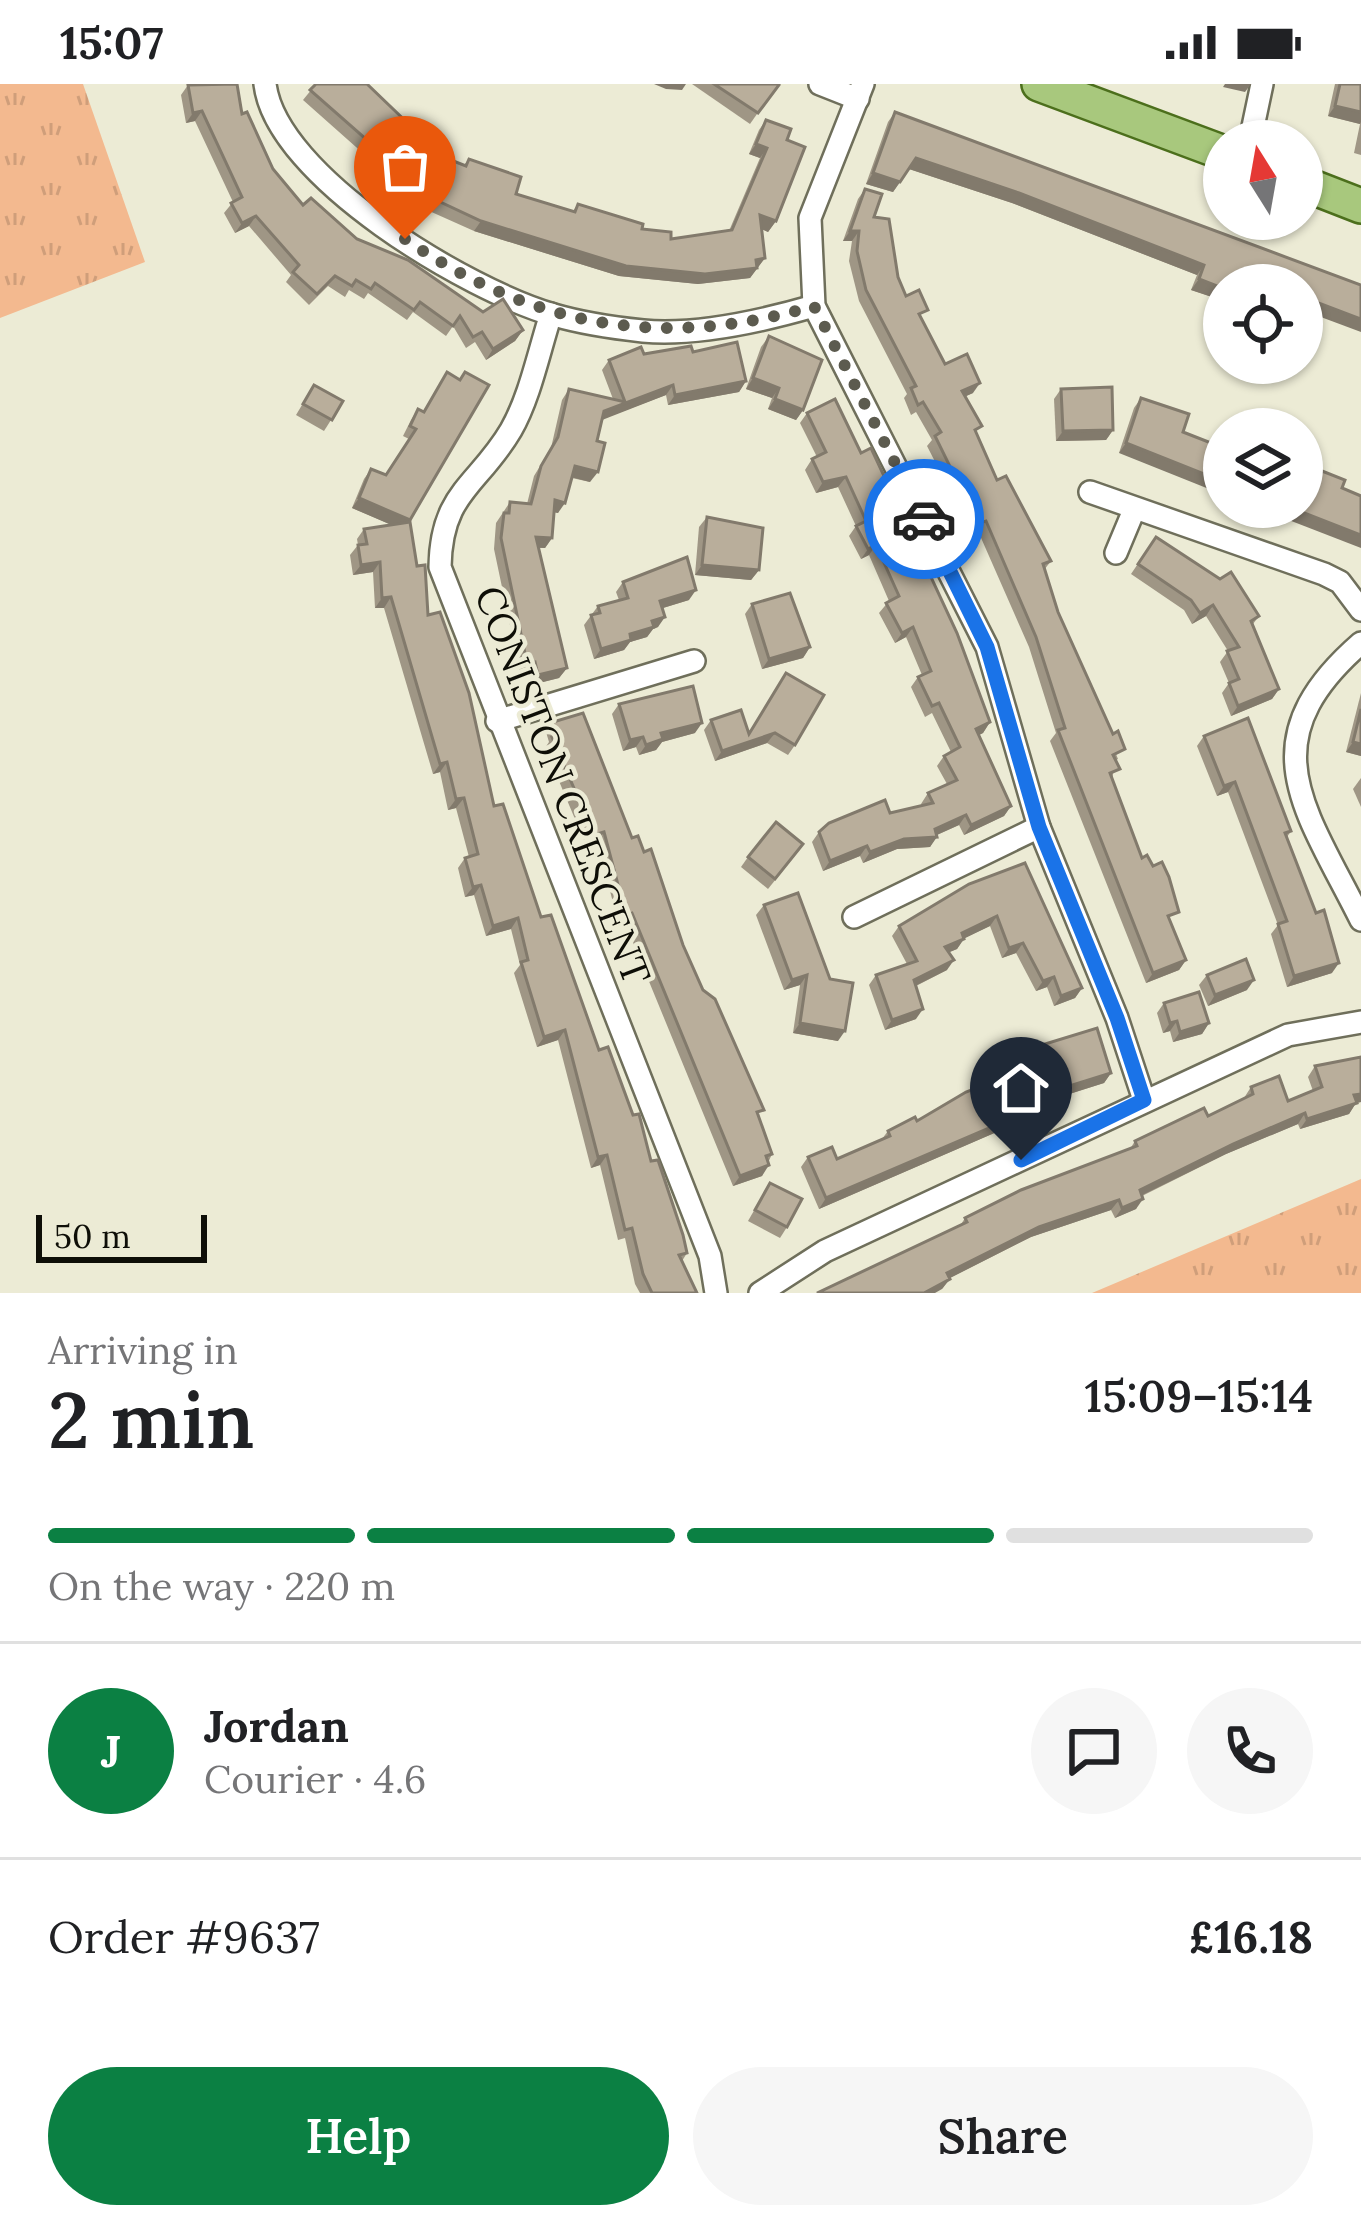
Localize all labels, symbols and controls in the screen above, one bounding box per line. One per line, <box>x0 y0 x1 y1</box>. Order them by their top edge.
text: 15:07 <box>60 14 164 71</box>
pin <box>354 116 456 239</box>
north arrow <box>1203 120 1323 240</box>
map controls <box>1203 120 1323 528</box>
icon: bag <box>372 134 438 200</box>
button: locate <box>1203 264 1323 384</box>
button: layers <box>1203 408 1323 528</box>
courier <box>864 459 984 579</box>
icon: car <box>891 486 957 552</box>
street label: CONISTON CRESCENT <box>464 579 662 991</box>
pin <box>970 1037 1072 1160</box>
icon: home <box>988 1055 1054 1121</box>
scale bar <box>36 1209 207 1262</box>
text: 50 m <box>54 1215 131 1257</box>
text: Arriving in <box>48 1325 238 1375</box>
text: 15:09–15:14 <box>1085 1367 1313 1424</box>
text: 2 min <box>48 1370 255 1469</box>
text: On the way · 220 m <box>48 1561 395 1611</box>
button: chat <box>1031 1688 1157 1814</box>
button: phone <box>1187 1688 1313 1814</box>
text: Jordan <box>204 1697 349 1754</box>
text: J <box>101 1722 121 1779</box>
text: Courier · 4.6 <box>204 1754 426 1804</box>
text: Order #9637 <box>48 1908 320 1965</box>
text: £16.18 <box>1189 1908 1313 1965</box>
button: Help <box>48 2067 669 2205</box>
button: Share <box>693 2067 1313 2205</box>

